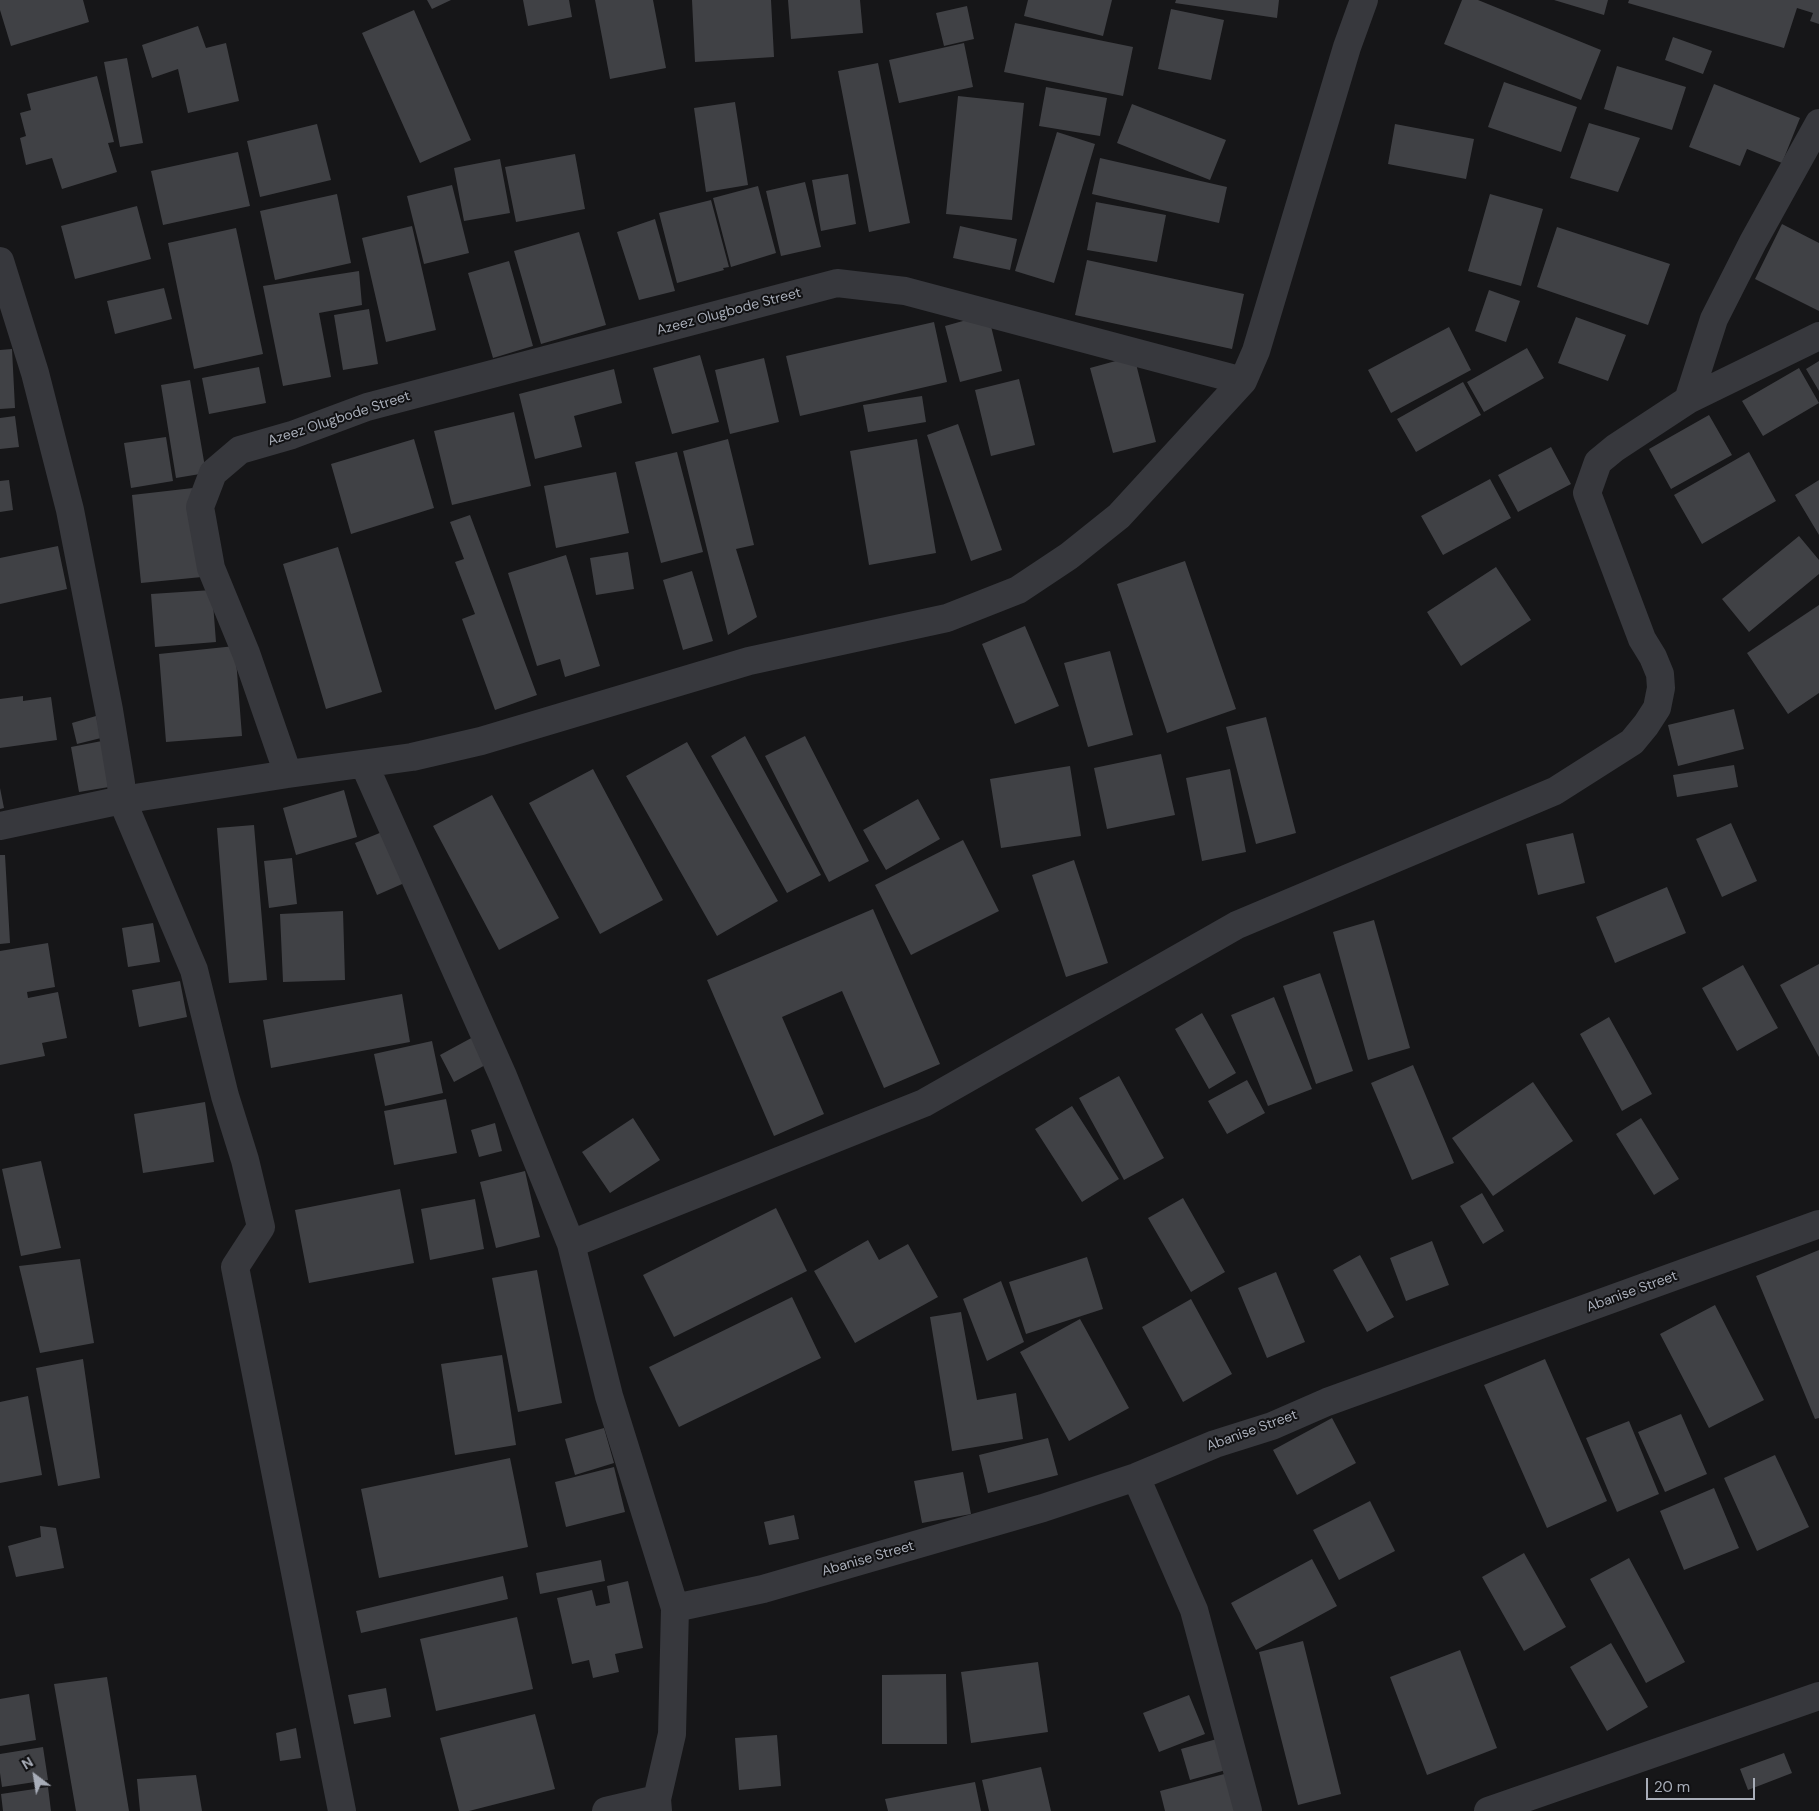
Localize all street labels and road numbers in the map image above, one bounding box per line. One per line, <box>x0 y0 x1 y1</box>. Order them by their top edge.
street label: Azeez Olugbode Street <box>655 285 803 339</box>
street label: Azeez Olugbode Street <box>266 388 412 450</box>
street label: Abanise Street <box>1584 1268 1680 1316</box>
street label: Abanise Street <box>1204 1407 1300 1455</box>
street label: Abanise Street <box>820 1538 916 1580</box>

